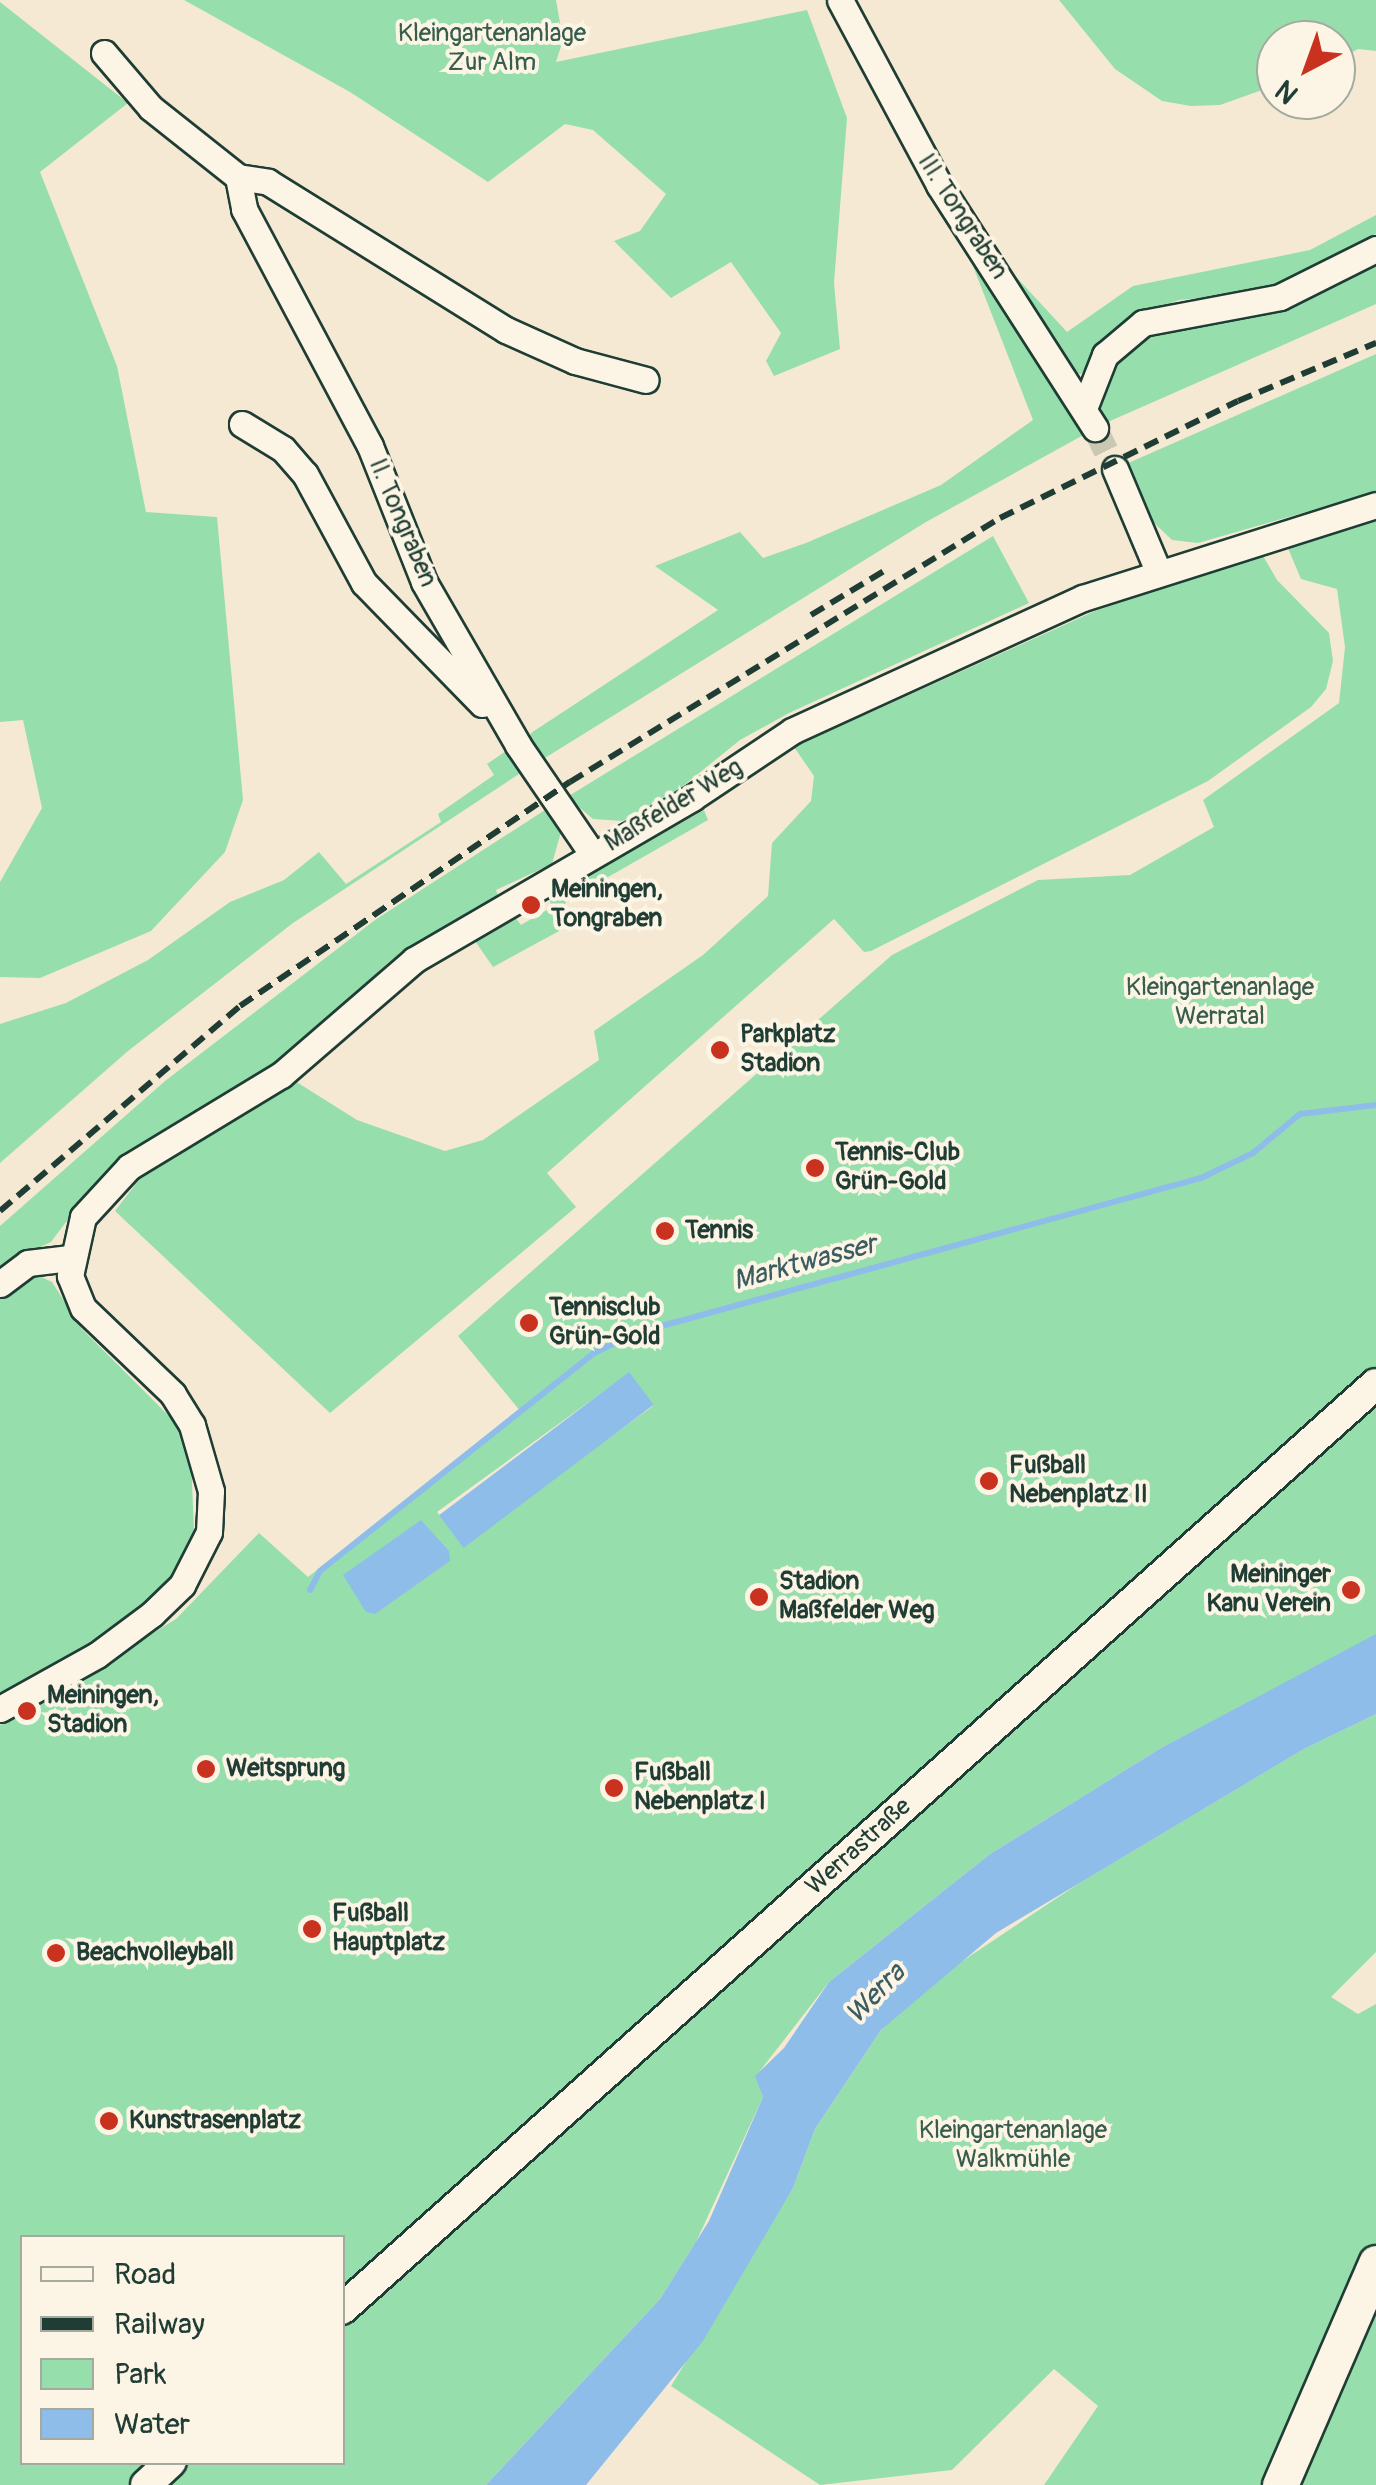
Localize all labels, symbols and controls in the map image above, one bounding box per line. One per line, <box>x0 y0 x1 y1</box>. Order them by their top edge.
park label: Kleingartenanlage Zur Alm <box>398 20 586 79</box>
north arrow <box>1256 20 1356 120</box>
text: N <box>1269 72 1306 111</box>
street label: III. Tongraben <box>910 149 1014 285</box>
street label: II. Tongraben <box>362 454 442 592</box>
street label: Maßfelder Weg <box>600 753 748 859</box>
place label: Meiningen, Tongraben <box>551 876 663 935</box>
marker: Meiningen, Tongraben <box>520 894 542 916</box>
park label: Kleingartenanlage Werratal <box>1126 974 1314 1033</box>
place label: Parkplatz Stadion <box>740 1021 835 1080</box>
marker: Parkplatz Stadion <box>709 1039 731 1061</box>
place label: Tennis-Club Grün-Gold <box>835 1139 960 1198</box>
marker: Tennis-Club Grün-Gold <box>804 1157 826 1179</box>
place label: Tennis <box>685 1216 753 1246</box>
marker: Tennis <box>654 1220 676 1242</box>
water label: Marktwasser <box>730 1228 880 1298</box>
place label: Tennisclub Grün-Gold <box>549 1294 661 1353</box>
marker: Tennisclub Grün-Gold <box>518 1312 540 1334</box>
place label: Fußball Nebenplatz II <box>1009 1452 1148 1511</box>
marker: Fußball Nebenplatz II <box>978 1470 1000 1492</box>
place label: Meininger Kanu Verein <box>1207 1561 1331 1620</box>
place label: Stadion Maßfelder Weg <box>779 1568 935 1627</box>
marker: Meininger Kanu Verein <box>1340 1579 1362 1601</box>
marker: Stadion Maßfelder Weg <box>748 1586 770 1608</box>
place label: Meiningen, Stadion <box>47 1682 159 1741</box>
marker: Meiningen, Stadion <box>16 1700 38 1722</box>
place label: Weitsprung <box>226 1754 345 1784</box>
marker: Weitsprung <box>195 1758 217 1780</box>
place label: Fußball Nebenplatz I <box>634 1759 766 1818</box>
marker: Fußball Nebenplatz I <box>603 1777 625 1799</box>
street label: Werrastraße <box>800 1792 918 1902</box>
place label: Fußball Hauptplatz <box>332 1900 445 1959</box>
marker: Fußball Hauptplatz <box>301 1918 323 1940</box>
place label: Beachvolleyball <box>76 1938 234 1968</box>
marker: Beachvolleyball <box>45 1942 67 1964</box>
water label: Werra <box>839 1957 913 2031</box>
place label: Kunstrasenplatz <box>129 2106 301 2136</box>
marker: Kunstrasenplatz <box>98 2110 120 2132</box>
park label: Kleingartenanlage Walkmühle <box>919 2117 1107 2176</box>
legend <box>20 2235 345 2465</box>
text: Road <box>114 2256 176 2293</box>
text: Railway <box>114 2306 205 2343</box>
text: Park <box>114 2356 167 2393</box>
text: Water <box>114 2406 190 2443</box>

